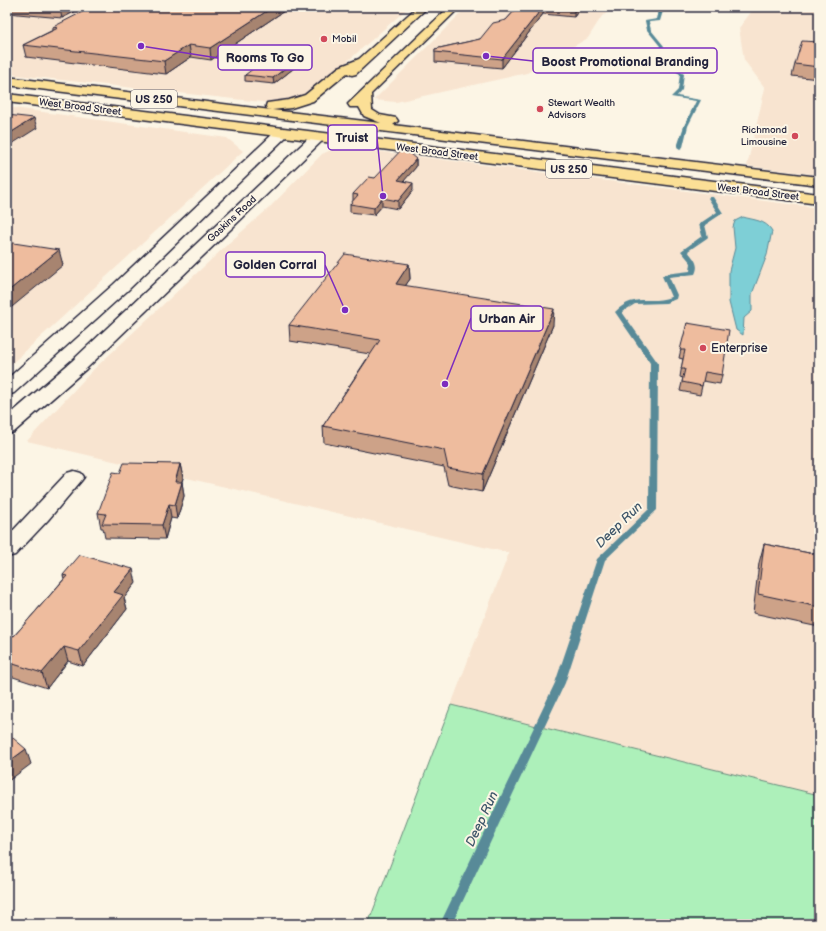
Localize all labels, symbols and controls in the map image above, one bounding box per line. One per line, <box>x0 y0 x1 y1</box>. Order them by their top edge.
place label: Mobil <box>332 33 357 45</box>
marker: Mobil <box>319 34 329 44</box>
callout: Rooms To Go <box>218 45 312 70</box>
callout: Boost Promotional Branding <box>533 48 717 73</box>
text: Rooms To Go <box>226 50 304 66</box>
text: Boost Promotional Branding <box>541 54 709 70</box>
road number: US 250 <box>131 90 177 108</box>
street label: West Broad Street <box>38 96 122 118</box>
place label: Stewart Wealth Advisors <box>548 97 616 121</box>
marker: Stewart Wealth Advisors <box>535 104 545 114</box>
place label: Richmond Limousine <box>741 124 787 148</box>
callout: Truist <box>328 125 377 150</box>
text: Truist <box>336 130 369 146</box>
marker: Richmond Limousine <box>790 131 800 141</box>
street label: West Broad Street <box>395 141 479 163</box>
road number: US 250 <box>546 160 592 178</box>
street label: West Broad Street <box>716 181 800 203</box>
street label: Gaskins Road <box>205 193 259 245</box>
callout: Golden Corral <box>226 252 325 277</box>
text: Golden Corral <box>233 257 317 273</box>
callout: Urban Air <box>471 306 543 331</box>
text: Urban Air <box>479 311 536 327</box>
place label: Enterprise <box>711 341 768 356</box>
marker: Enterprise <box>698 343 708 353</box>
water label: Deep Run <box>592 499 646 551</box>
water label: Deep Run <box>462 789 502 849</box>

